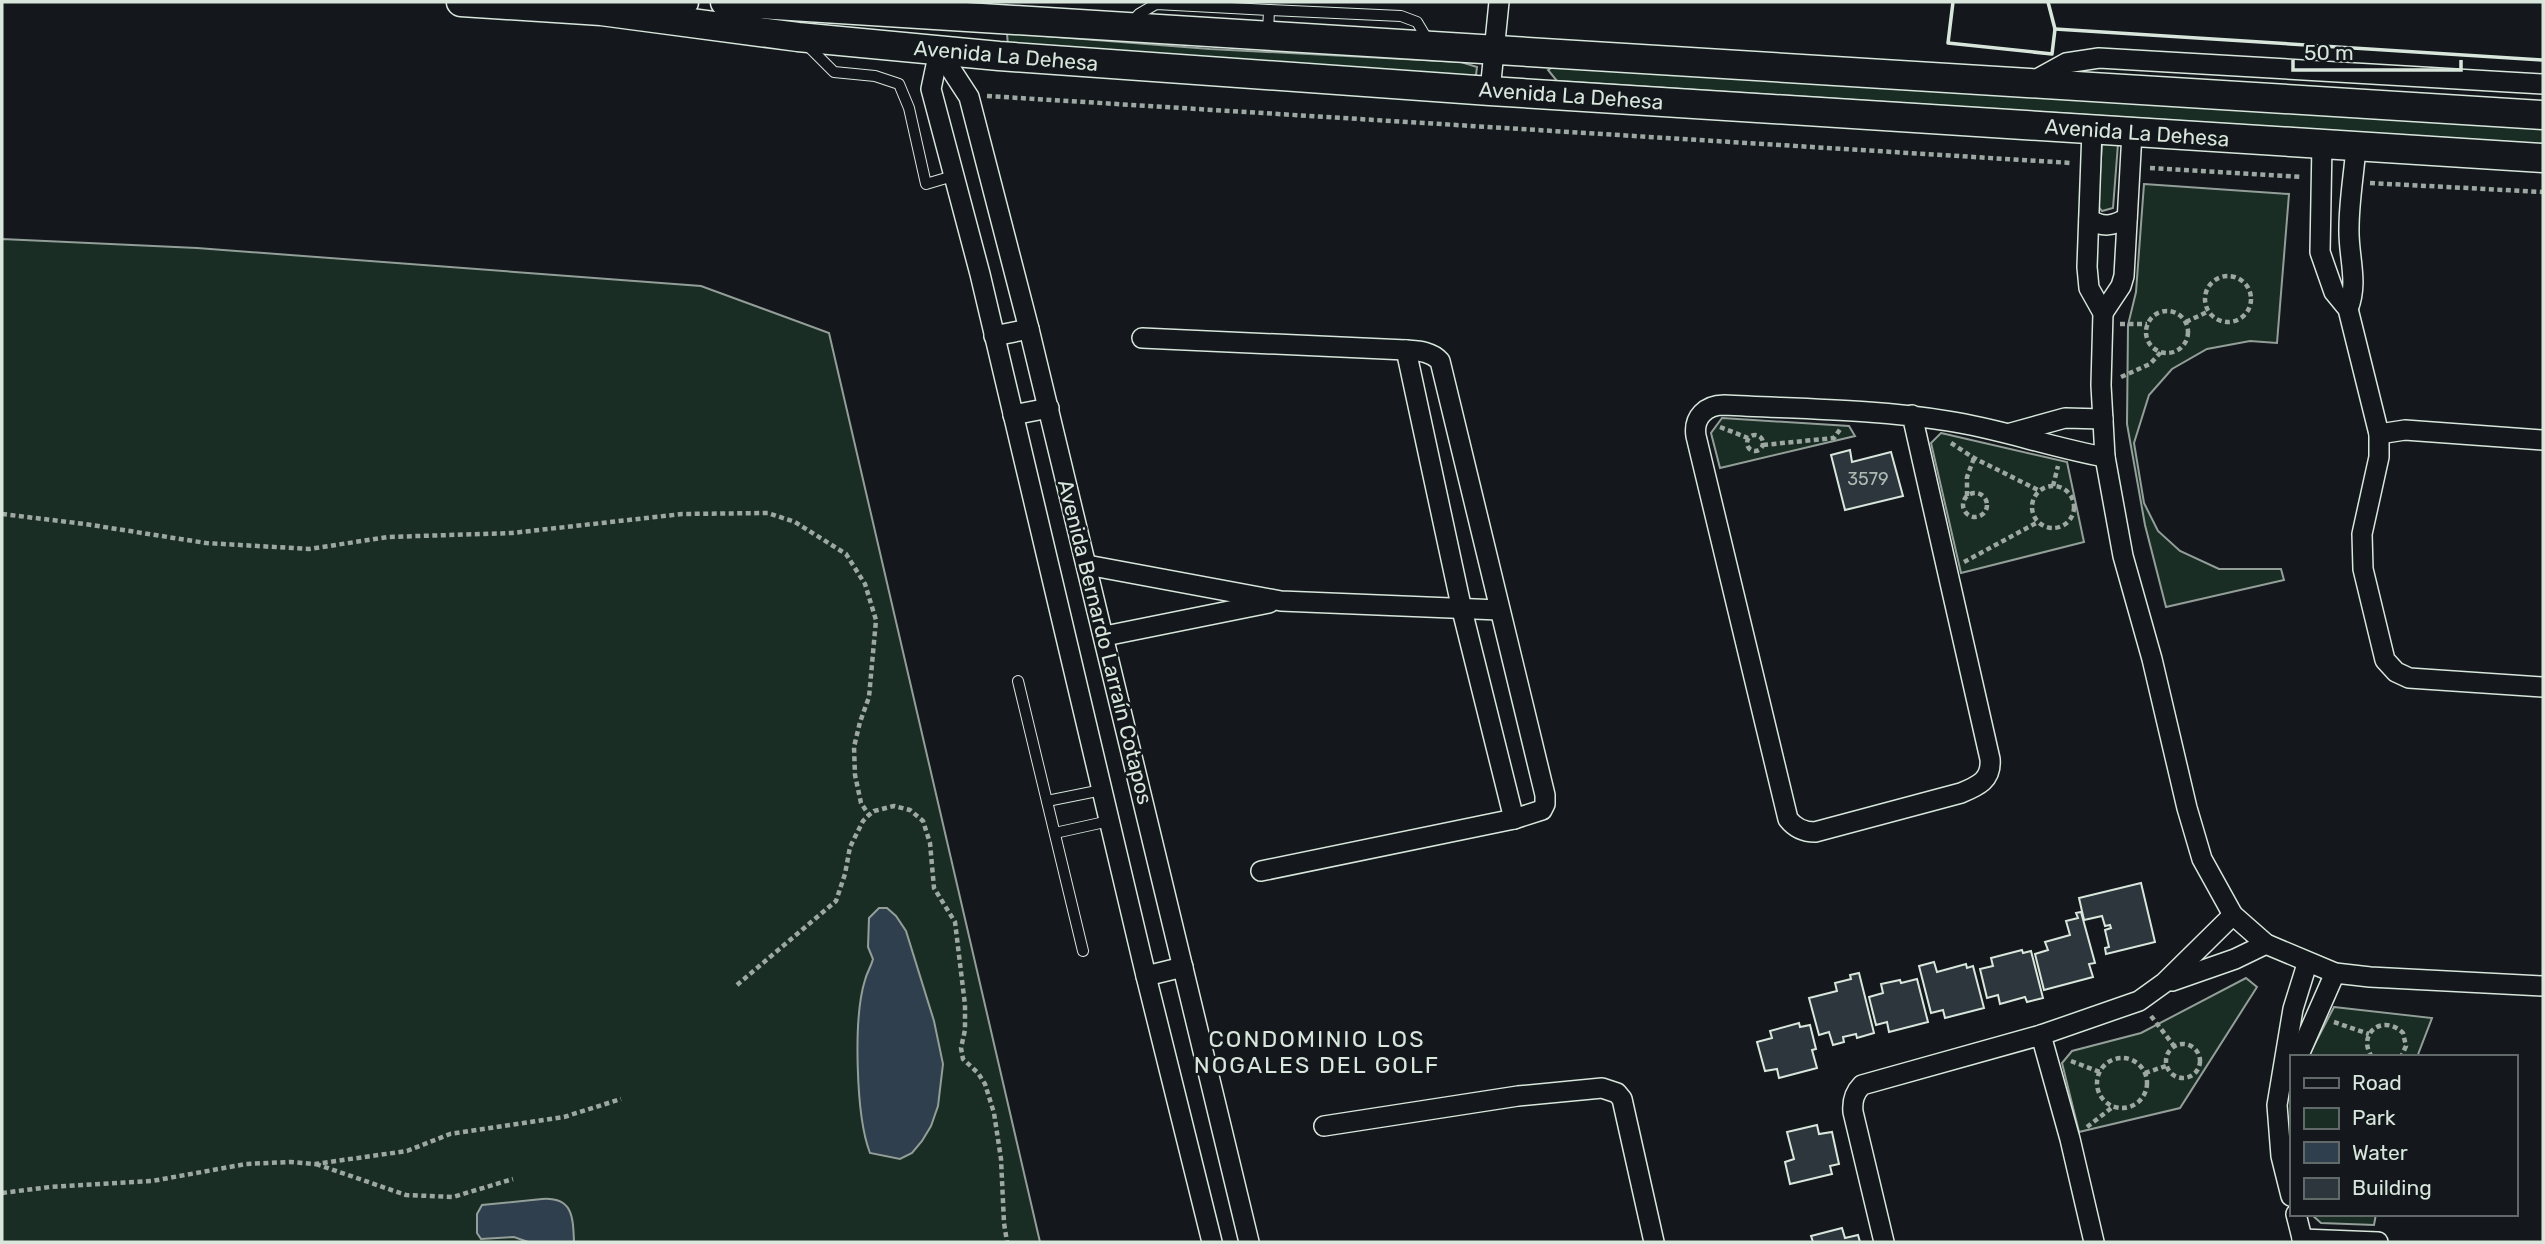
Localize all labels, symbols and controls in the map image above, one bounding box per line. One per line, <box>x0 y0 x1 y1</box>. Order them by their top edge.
scale bar <box>2293 28 2461 72</box>
street label: Avenida La Dehesa <box>913 35 1099 76</box>
text: 50 m <box>2304 40 2354 65</box>
street label: Avenida La Dehesa <box>1478 77 1664 114</box>
street label: Avenida La Dehesa <box>2044 114 2230 151</box>
house number: 3579 <box>1847 468 1889 490</box>
street label: Avenida Bernardo Larraín Cotapos <box>1053 477 1158 807</box>
district label: CONDOMINIO LOS NOGALES DEL GOLF <box>1194 1025 1440 1079</box>
legend <box>2290 1055 2517 1216</box>
text: Road <box>2352 1070 2402 1095</box>
text: Park <box>2352 1105 2396 1130</box>
text: Water <box>2352 1140 2408 1165</box>
text: Building <box>2352 1175 2432 1200</box>

